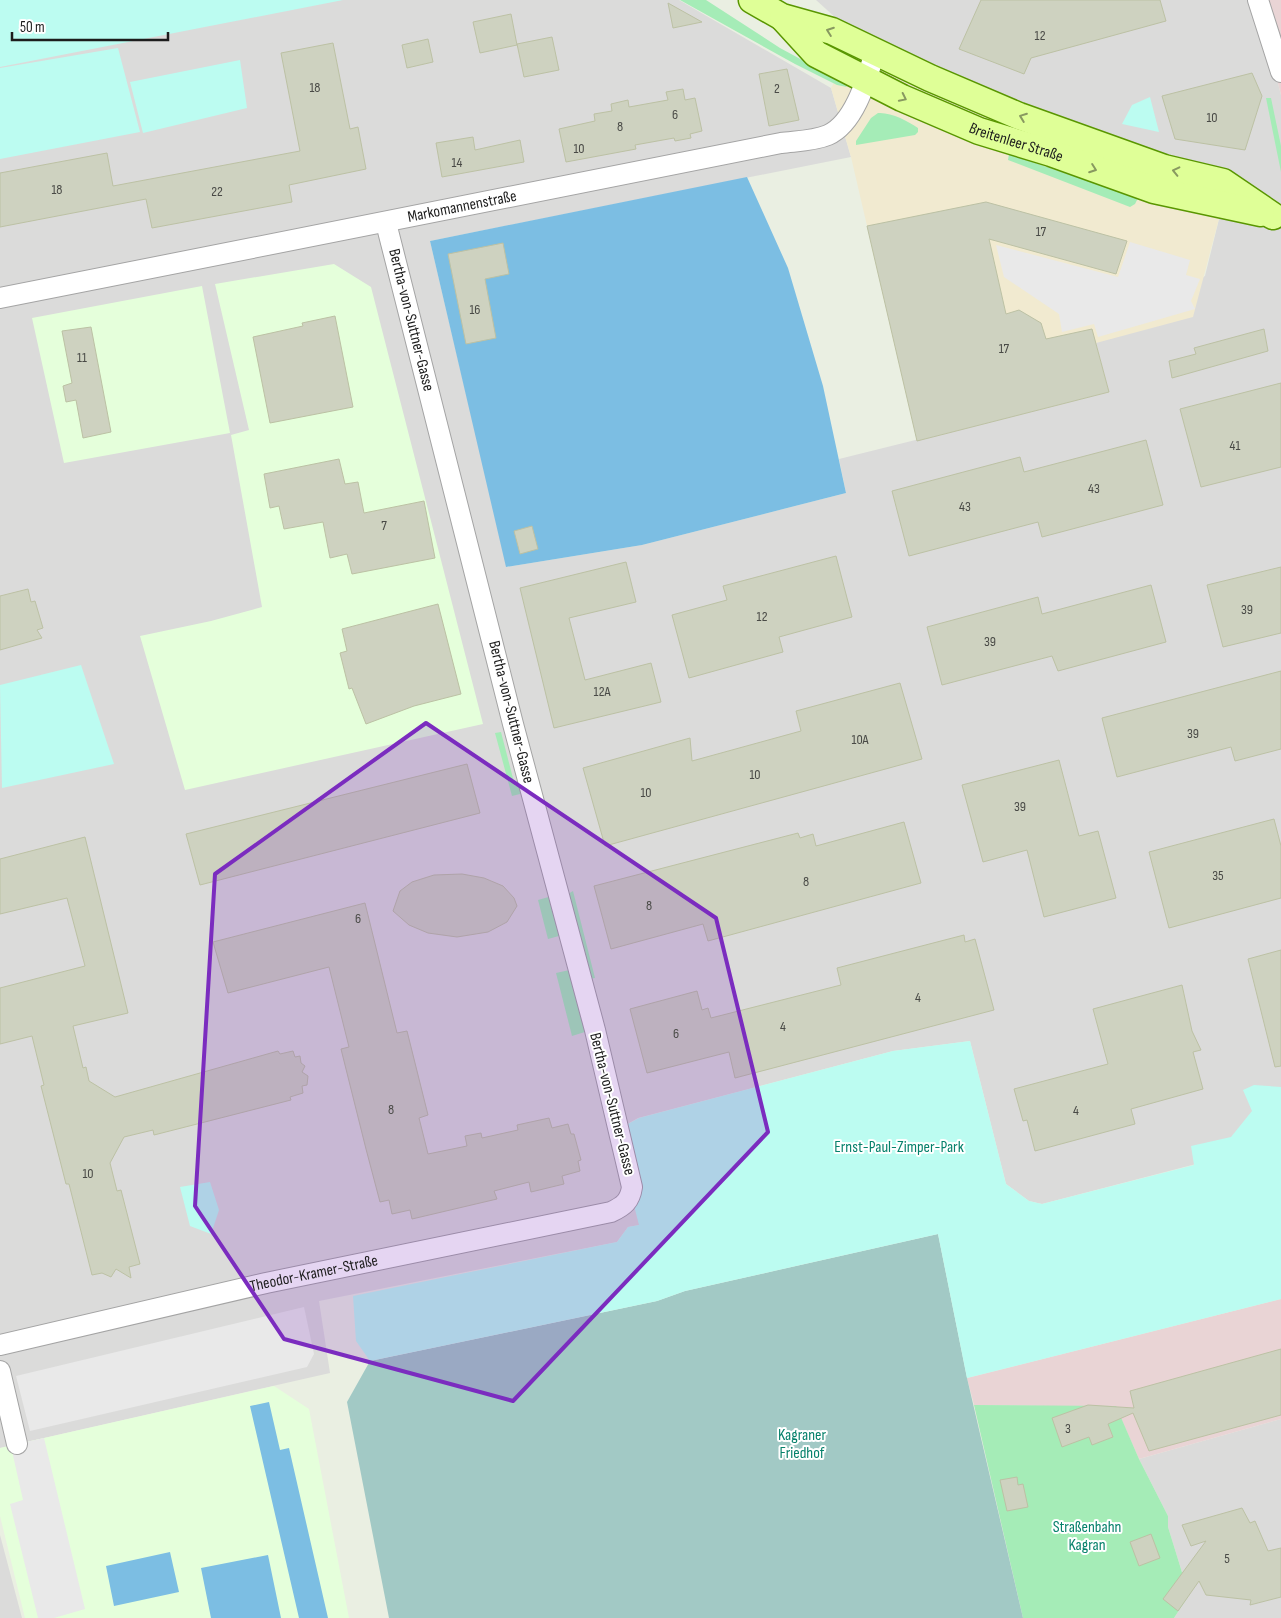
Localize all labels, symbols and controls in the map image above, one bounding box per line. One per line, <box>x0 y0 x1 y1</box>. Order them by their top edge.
scale bar <box>12 10 169 42</box>
text: 50 m <box>20 18 45 37</box>
one-way arrow <box>827 27 835 37</box>
house number: 12 <box>1035 27 1046 44</box>
house number: 18 <box>309 79 321 96</box>
house number: 2 <box>774 80 780 97</box>
one-way arrow <box>898 92 907 103</box>
house number: 6 <box>672 106 678 123</box>
house number: 10 <box>1206 109 1218 126</box>
one-way arrow <box>1019 113 1027 123</box>
house number: 8 <box>617 118 623 135</box>
street label: Breitenleer Straße <box>966 118 1066 166</box>
house number: 10 <box>573 140 585 157</box>
house number: 14 <box>452 154 463 171</box>
one-way arrow <box>1088 163 1097 173</box>
one-way arrow <box>1171 166 1180 177</box>
house number: 18 <box>51 181 63 198</box>
house number: 22 <box>211 183 223 200</box>
street label: Markomannenstraße <box>406 186 518 226</box>
house number: 17 <box>1036 223 1047 240</box>
street label: Bertha-von-Suttner-Gasse <box>384 247 438 393</box>
house number: 16 <box>469 301 481 318</box>
house number: 17 <box>999 340 1010 357</box>
house number: 11 <box>77 349 87 366</box>
house number: 41 <box>1230 437 1240 454</box>
house number: 43 <box>1088 480 1100 497</box>
house number: 43 <box>959 498 971 515</box>
house number: 7 <box>381 517 387 534</box>
house number: 39 <box>1241 601 1253 618</box>
house number: 12 <box>757 608 768 625</box>
house number: 39 <box>984 633 996 650</box>
street label: Bertha-von-Suttner-Gasse <box>484 639 538 785</box>
house number: 12A <box>594 683 611 700</box>
house number: 39 <box>1187 725 1199 742</box>
house number: 10A <box>851 731 870 748</box>
house number: 10 <box>749 766 761 783</box>
house number: 10 <box>640 784 652 801</box>
house number: 39 <box>1014 798 1026 815</box>
house number: 35 <box>1212 867 1224 884</box>
house number: 8 <box>803 873 809 890</box>
house number: 8 <box>646 897 652 914</box>
house number: 6 <box>355 910 361 927</box>
house number: 4 <box>915 989 921 1006</box>
house number: 4 <box>780 1018 786 1035</box>
house number: 6 <box>673 1025 679 1042</box>
street label: Bertha-von-Suttner-Gasse <box>585 1031 639 1177</box>
house number: 8 <box>388 1101 394 1118</box>
house number: 4 <box>1073 1102 1079 1119</box>
park label: Ernst-Paul-Zimper-Park <box>834 1138 964 1157</box>
house number: 10 <box>82 1165 94 1182</box>
street label: Theodor-Kramer-Straße <box>248 1251 380 1296</box>
house number: 3 <box>1065 1420 1071 1437</box>
park label: Kagraner Friedhof <box>778 1426 826 1463</box>
park label: Straßenbahn Kagran <box>1053 1518 1121 1555</box>
house number: 5 <box>1224 1550 1230 1567</box>

